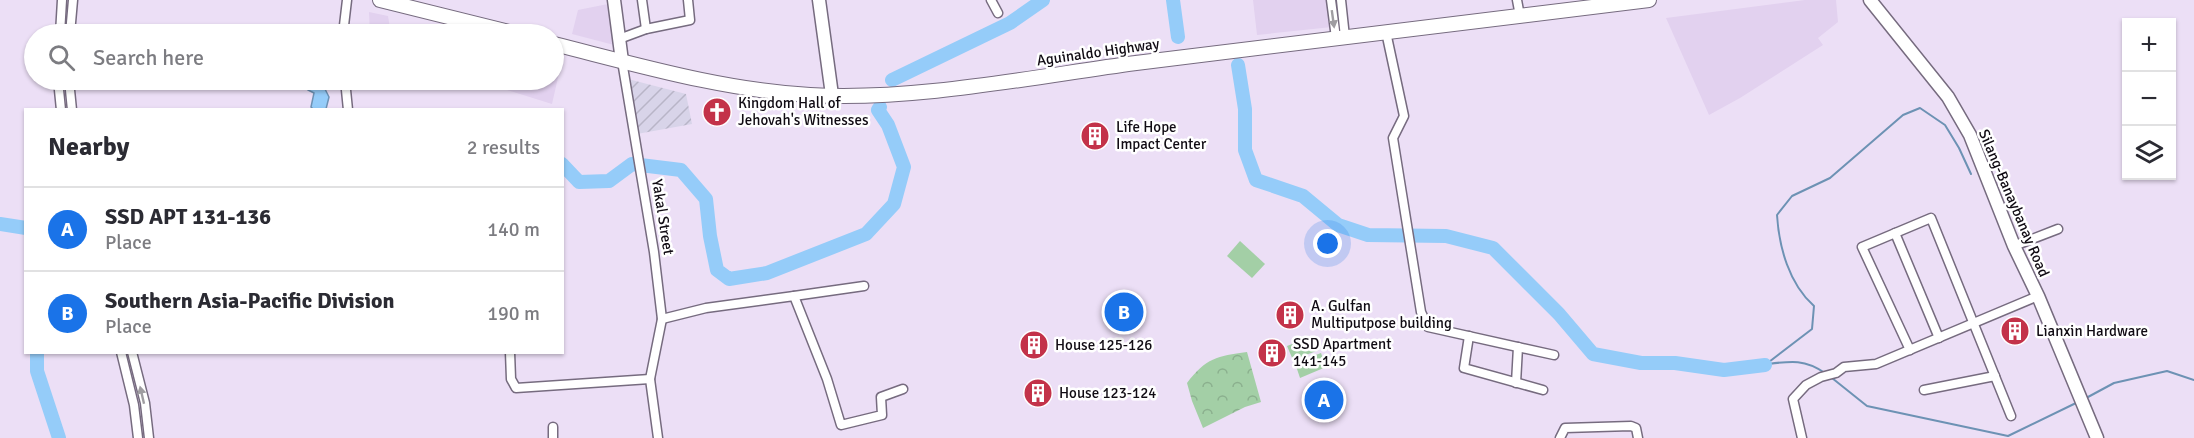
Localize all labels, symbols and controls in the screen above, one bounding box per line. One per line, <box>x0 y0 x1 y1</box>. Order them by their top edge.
one-way arrow <box>1329 10 1338 29</box>
map controls <box>2122 18 2176 180</box>
button: + <box>2122 18 2176 72</box>
search box <box>24 24 564 90</box>
street label: Aguinaldo Highway <box>1036 34 1160 70</box>
icon: search <box>45 41 78 74</box>
text: Search here <box>93 44 204 71</box>
button: − <box>2122 72 2176 126</box>
place label: Kingdom Hall of Jehovah's Witnesses <box>738 94 869 129</box>
church icon: Kingdom Hall of Jehovah's Witnesses <box>701 96 733 128</box>
place label: Life Hope Impact Center <box>1116 118 1207 153</box>
building icon: Life Hope Impact Center <box>1079 120 1111 152</box>
street label: Silang-Banaybanay Road <box>1975 126 2053 280</box>
button: layers <box>2122 126 2176 180</box>
text: Nearby <box>48 131 129 163</box>
text: 2 results <box>467 135 540 160</box>
street label: Yakal Street <box>648 178 678 256</box>
text: SSD APT 131-136 <box>105 203 271 230</box>
text: A <box>61 217 74 242</box>
text: 140 m <box>487 217 540 242</box>
your location <box>1313 229 1342 258</box>
text: Place <box>105 230 152 255</box>
text: Southern Asia-Pacific Division <box>105 287 395 314</box>
pin: B <box>1104 290 1144 334</box>
place label: A. Gulfan Multiputpose building <box>1311 297 1452 332</box>
building icon: A. Gulfan Multiputpose building <box>1274 299 1306 331</box>
text: B <box>61 301 74 326</box>
text: 190 m <box>487 301 540 326</box>
text: Place <box>105 314 152 339</box>
building icon: Lianxin Hardware <box>1999 315 2031 347</box>
place label: Lianxin Hardware <box>2036 322 2148 340</box>
building icon: House 125-126 <box>1018 329 1050 361</box>
place label: SSD Apartment 141-145 <box>1293 335 1391 370</box>
place label: House 125-126 <box>1055 336 1152 354</box>
building icon: SSD Apartment 141-145 <box>1256 337 1288 369</box>
building icon: House 123-124 <box>1022 377 1054 409</box>
pin: A <box>1304 378 1344 422</box>
place label: House 123-124 <box>1059 384 1156 402</box>
one-way arrow <box>137 386 147 404</box>

